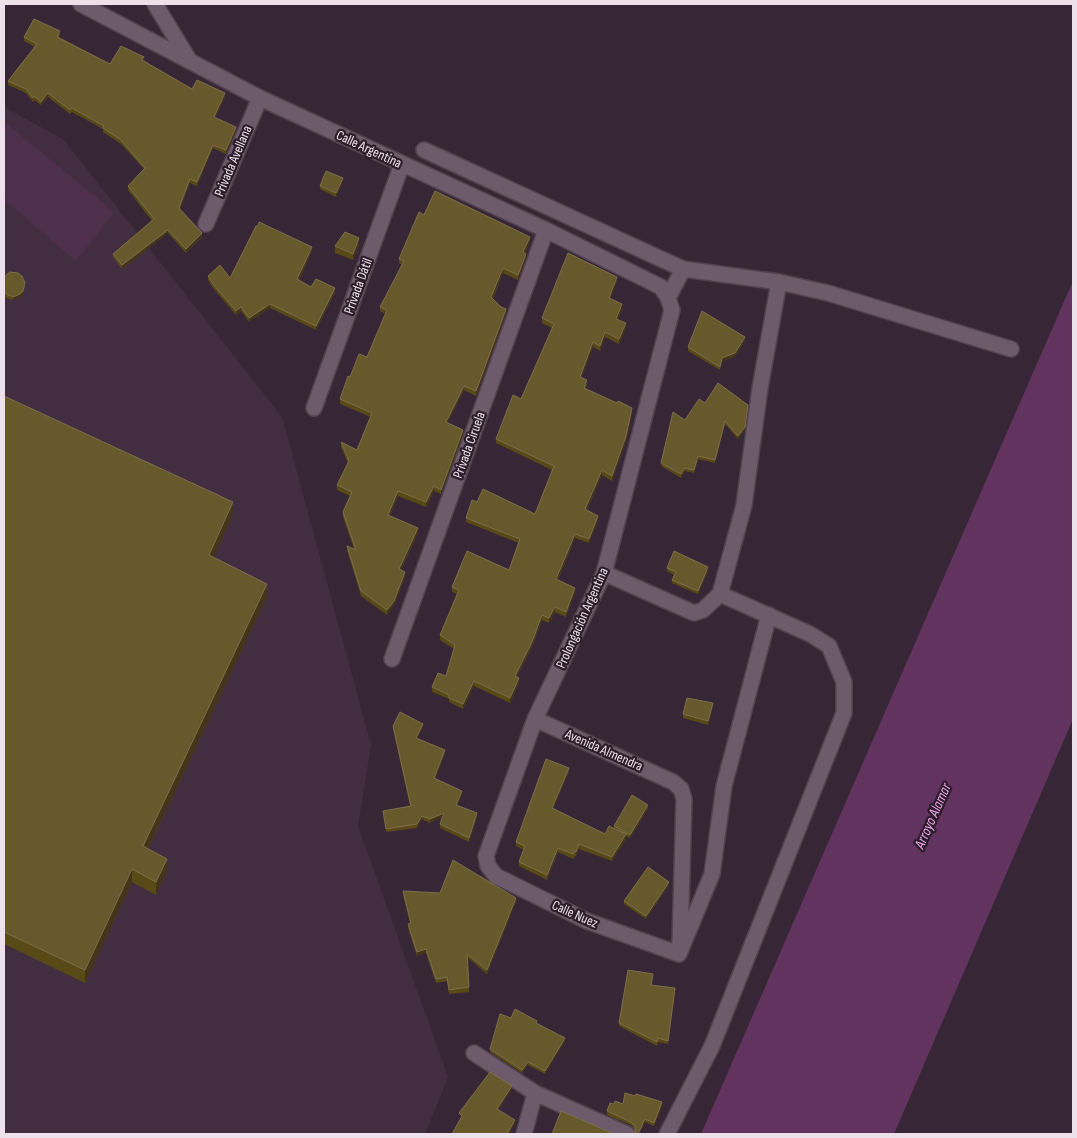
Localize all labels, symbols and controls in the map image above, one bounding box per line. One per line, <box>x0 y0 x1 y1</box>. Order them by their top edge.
street label: Privada Avellana <box>210 123 256 199</box>
street label: Calle Argentina <box>334 126 404 172</box>
street label: Privada Dátil <box>340 256 376 316</box>
street label: Privada Ciruela <box>449 409 489 481</box>
street label: Prolongación Argentina <box>552 565 612 671</box>
street label: Avenida Almendra <box>562 725 645 775</box>
water label: Arroyo Alamar <box>910 780 956 853</box>
street label: Calle Nuez <box>549 896 601 932</box>

